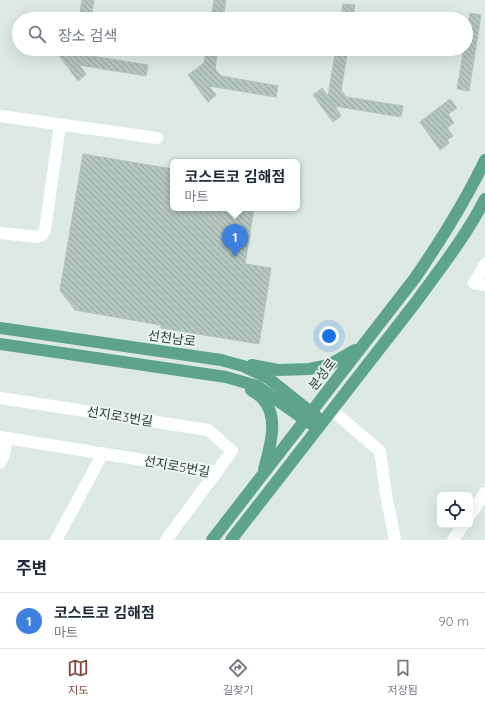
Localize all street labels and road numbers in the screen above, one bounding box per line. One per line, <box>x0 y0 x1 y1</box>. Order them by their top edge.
street label: 선천남로 <box>147 327 197 349</box>
street label: 분성로 <box>305 355 339 393</box>
street label: 선지로3번길 <box>86 403 154 429</box>
street label: 선지로5번길 <box>143 452 211 480</box>

